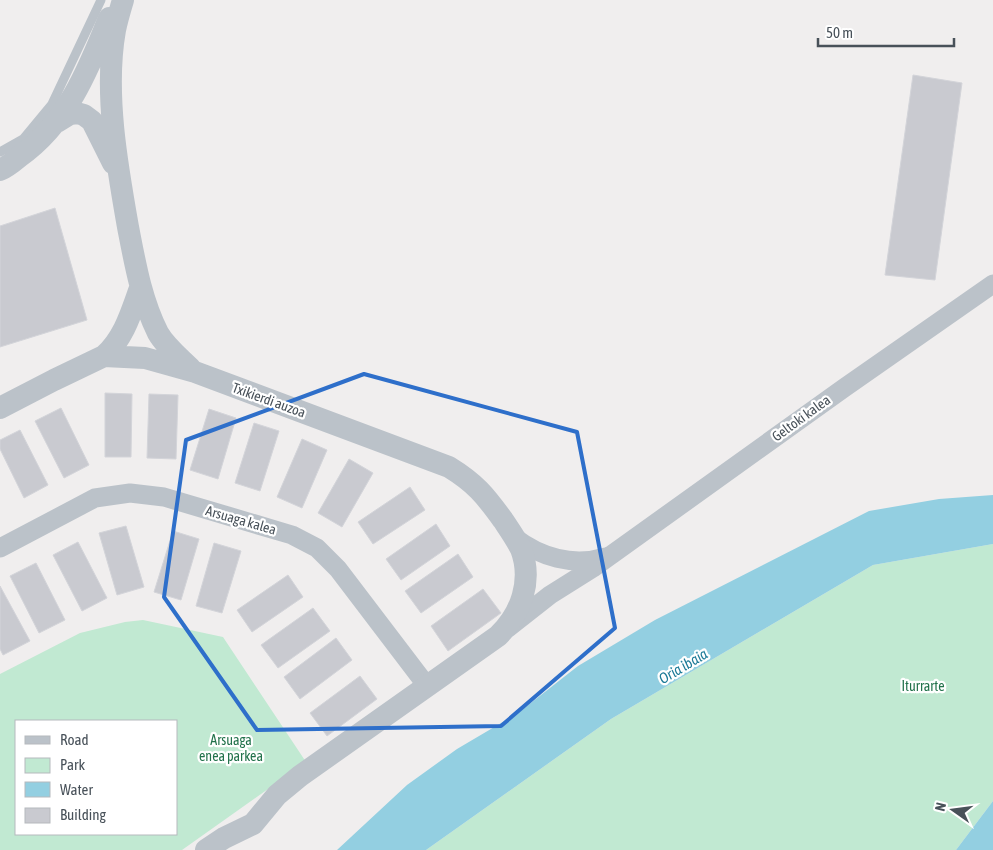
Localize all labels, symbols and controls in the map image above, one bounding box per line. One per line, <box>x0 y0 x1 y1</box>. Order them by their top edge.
scale bar <box>818 15 954 47</box>
text: 50 m <box>826 24 853 41</box>
street label: Txikierdi auzoa <box>230 379 308 421</box>
street label: Geltoki kalea <box>769 392 833 444</box>
street label: Arsuaga kalea <box>204 502 278 538</box>
water label: Oria ibaia <box>656 645 710 687</box>
park label: Iturrarte <box>901 678 945 694</box>
legend <box>15 720 178 835</box>
text: Road <box>60 731 89 748</box>
park label: Arsuaga enea parkea <box>199 732 263 764</box>
text: Park <box>60 756 85 773</box>
text: Water <box>60 781 93 798</box>
north arrow <box>928 785 978 835</box>
text: N <box>932 801 949 813</box>
text: Building <box>60 806 106 823</box>

